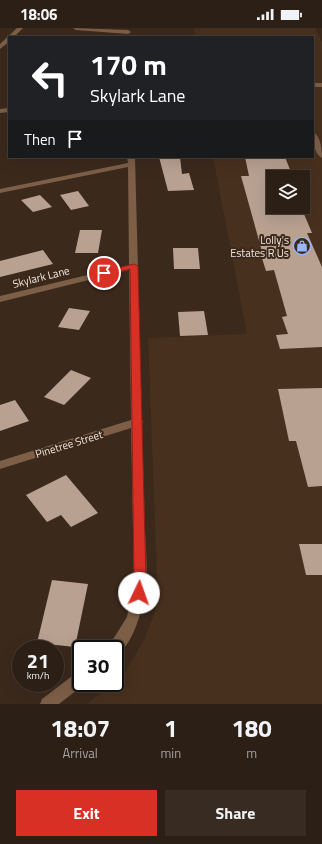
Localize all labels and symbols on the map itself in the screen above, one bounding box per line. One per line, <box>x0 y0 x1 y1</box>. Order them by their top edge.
place label: Lolly's Estates R Us <box>230 232 289 261</box>
shop icon: Lolly's Estates R Us <box>292 236 312 256</box>
pin <box>87 256 121 290</box>
street label: Skylark Lane <box>11 262 72 292</box>
street label: Pinetree Street <box>33 426 105 462</box>
position arrow <box>118 572 160 614</box>
speed limit sign: 30 <box>72 640 124 692</box>

